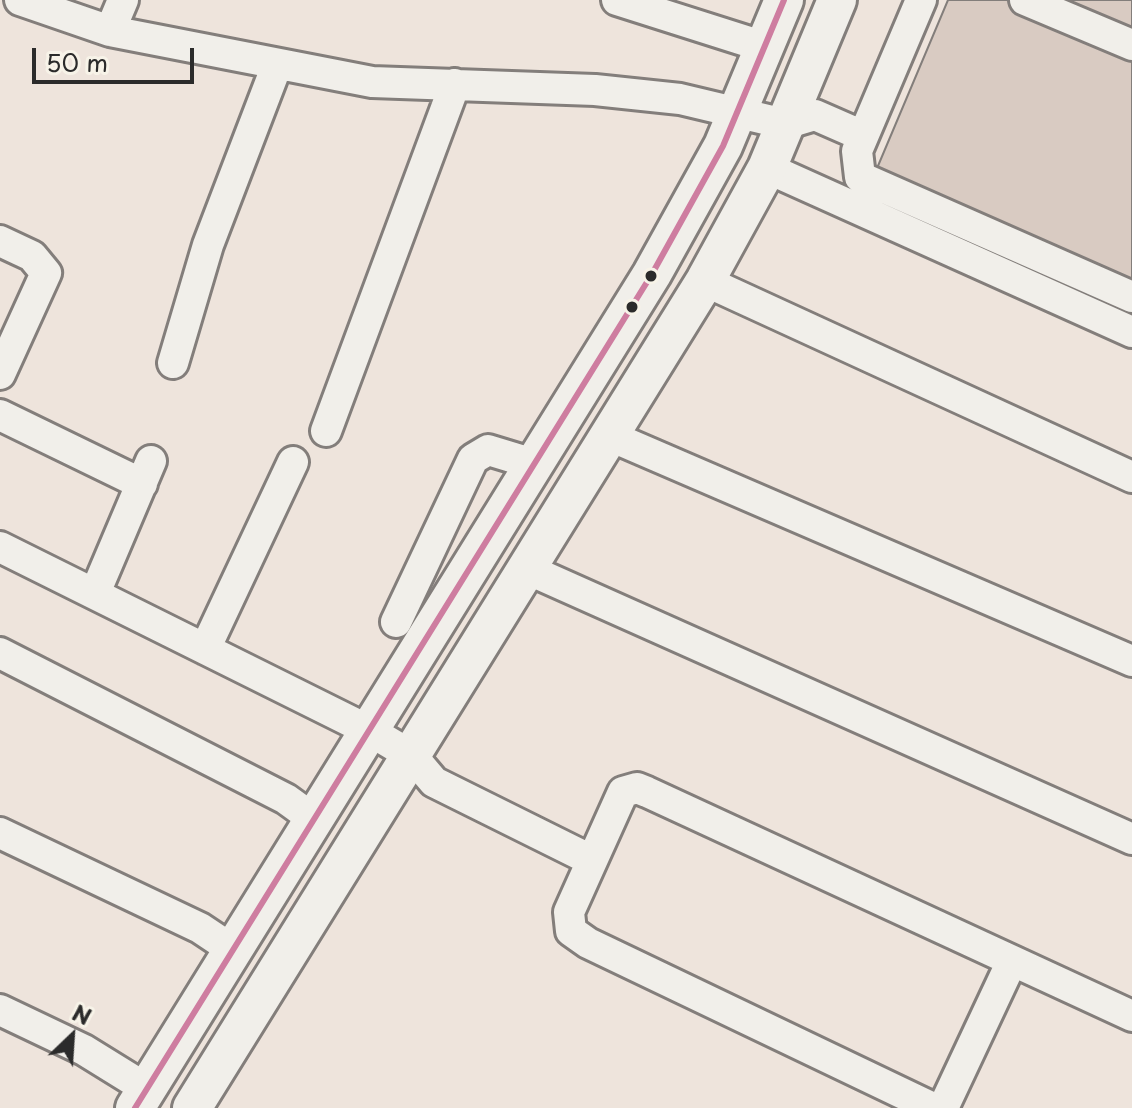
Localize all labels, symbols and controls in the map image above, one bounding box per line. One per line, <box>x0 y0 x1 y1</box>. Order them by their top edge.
scale bar <box>36 32 198 82</box>
text: 50 m <box>46 44 108 80</box>
unlabelled marker <box>643 268 659 284</box>
unlabelled marker <box>624 299 640 315</box>
text: N <box>67 995 97 1032</box>
north arrow <box>32 996 112 1076</box>

